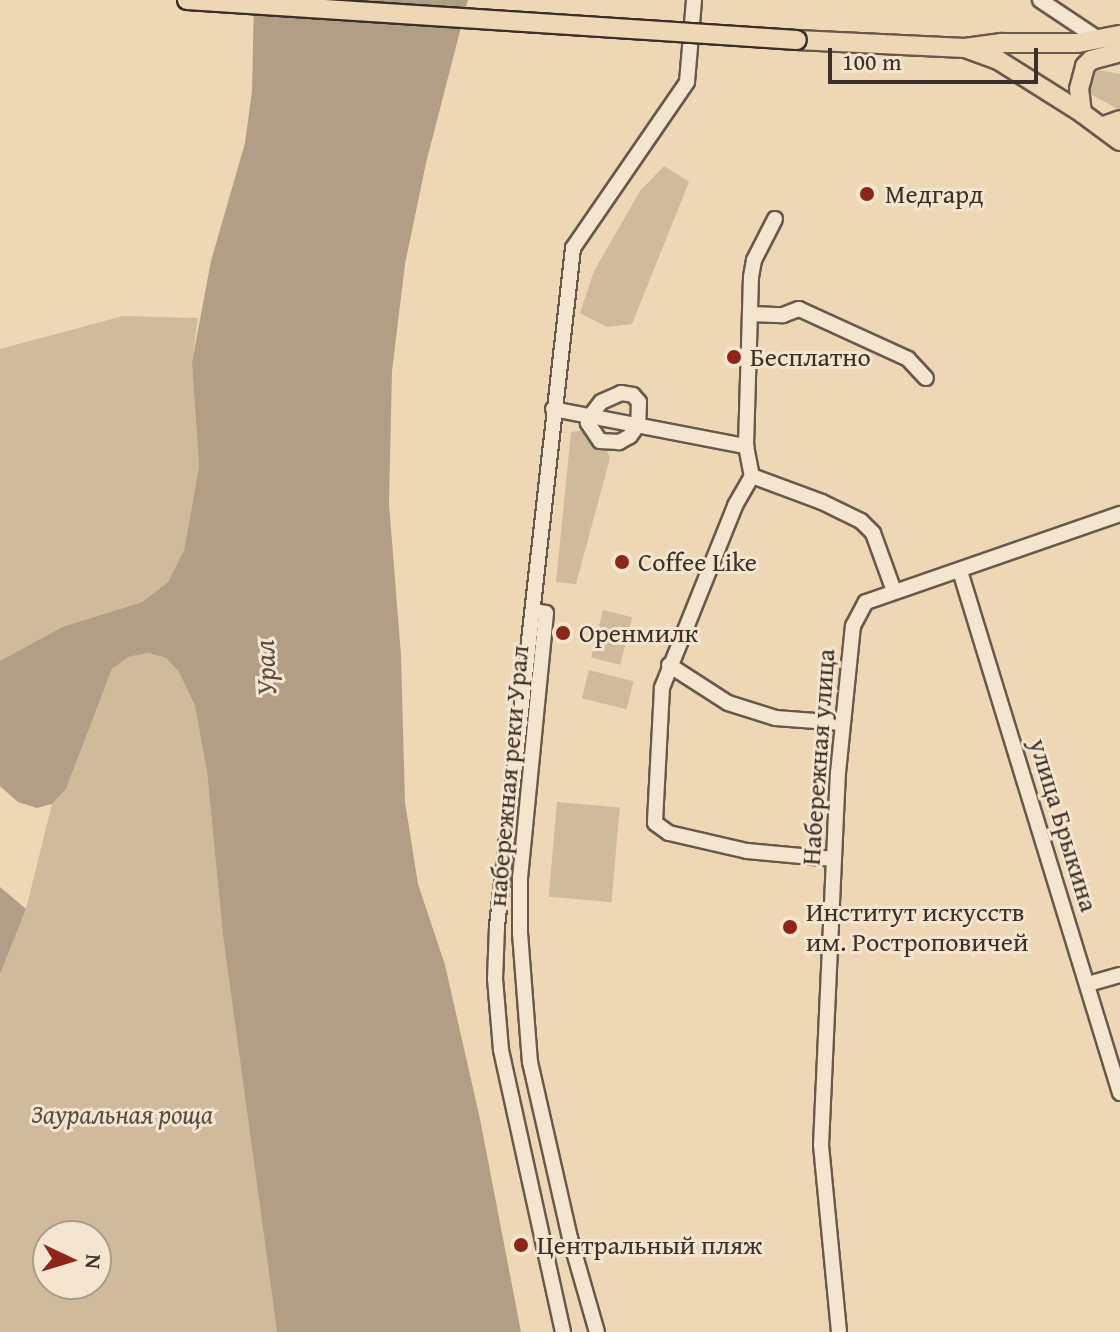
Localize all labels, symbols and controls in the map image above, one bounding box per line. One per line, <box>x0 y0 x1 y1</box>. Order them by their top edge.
scale bar <box>832 32 1042 82</box>
text: 100 m <box>842 44 902 79</box>
place label: Медгард <box>885 178 983 210</box>
marker: Медгард <box>856 183 878 205</box>
place label: Бесплатно <box>750 341 871 373</box>
marker: Бесплатно <box>725 348 743 366</box>
place label: Coffee Like <box>638 546 757 578</box>
marker: Coffee Like <box>613 553 631 571</box>
place label: Оренмилк <box>579 617 698 649</box>
marker: Оренмилк <box>554 624 572 642</box>
water label: Урал <box>247 639 283 697</box>
street label: набережная реки Урал <box>481 644 535 908</box>
street label: Набережная улица <box>795 648 841 866</box>
street label: улица Брыкина <box>1023 735 1105 915</box>
place label: Институт искусств им. Ростроповичей <box>806 896 1028 958</box>
marker: Институт искусств им. Ростроповичей <box>781 918 799 936</box>
park label: Зауральная роща <box>31 1098 213 1130</box>
north arrow <box>32 1220 112 1300</box>
place label: Центральный пляж <box>537 1229 762 1261</box>
marker: Центральный пляж <box>512 1236 530 1254</box>
text: N <box>77 1253 110 1270</box>

